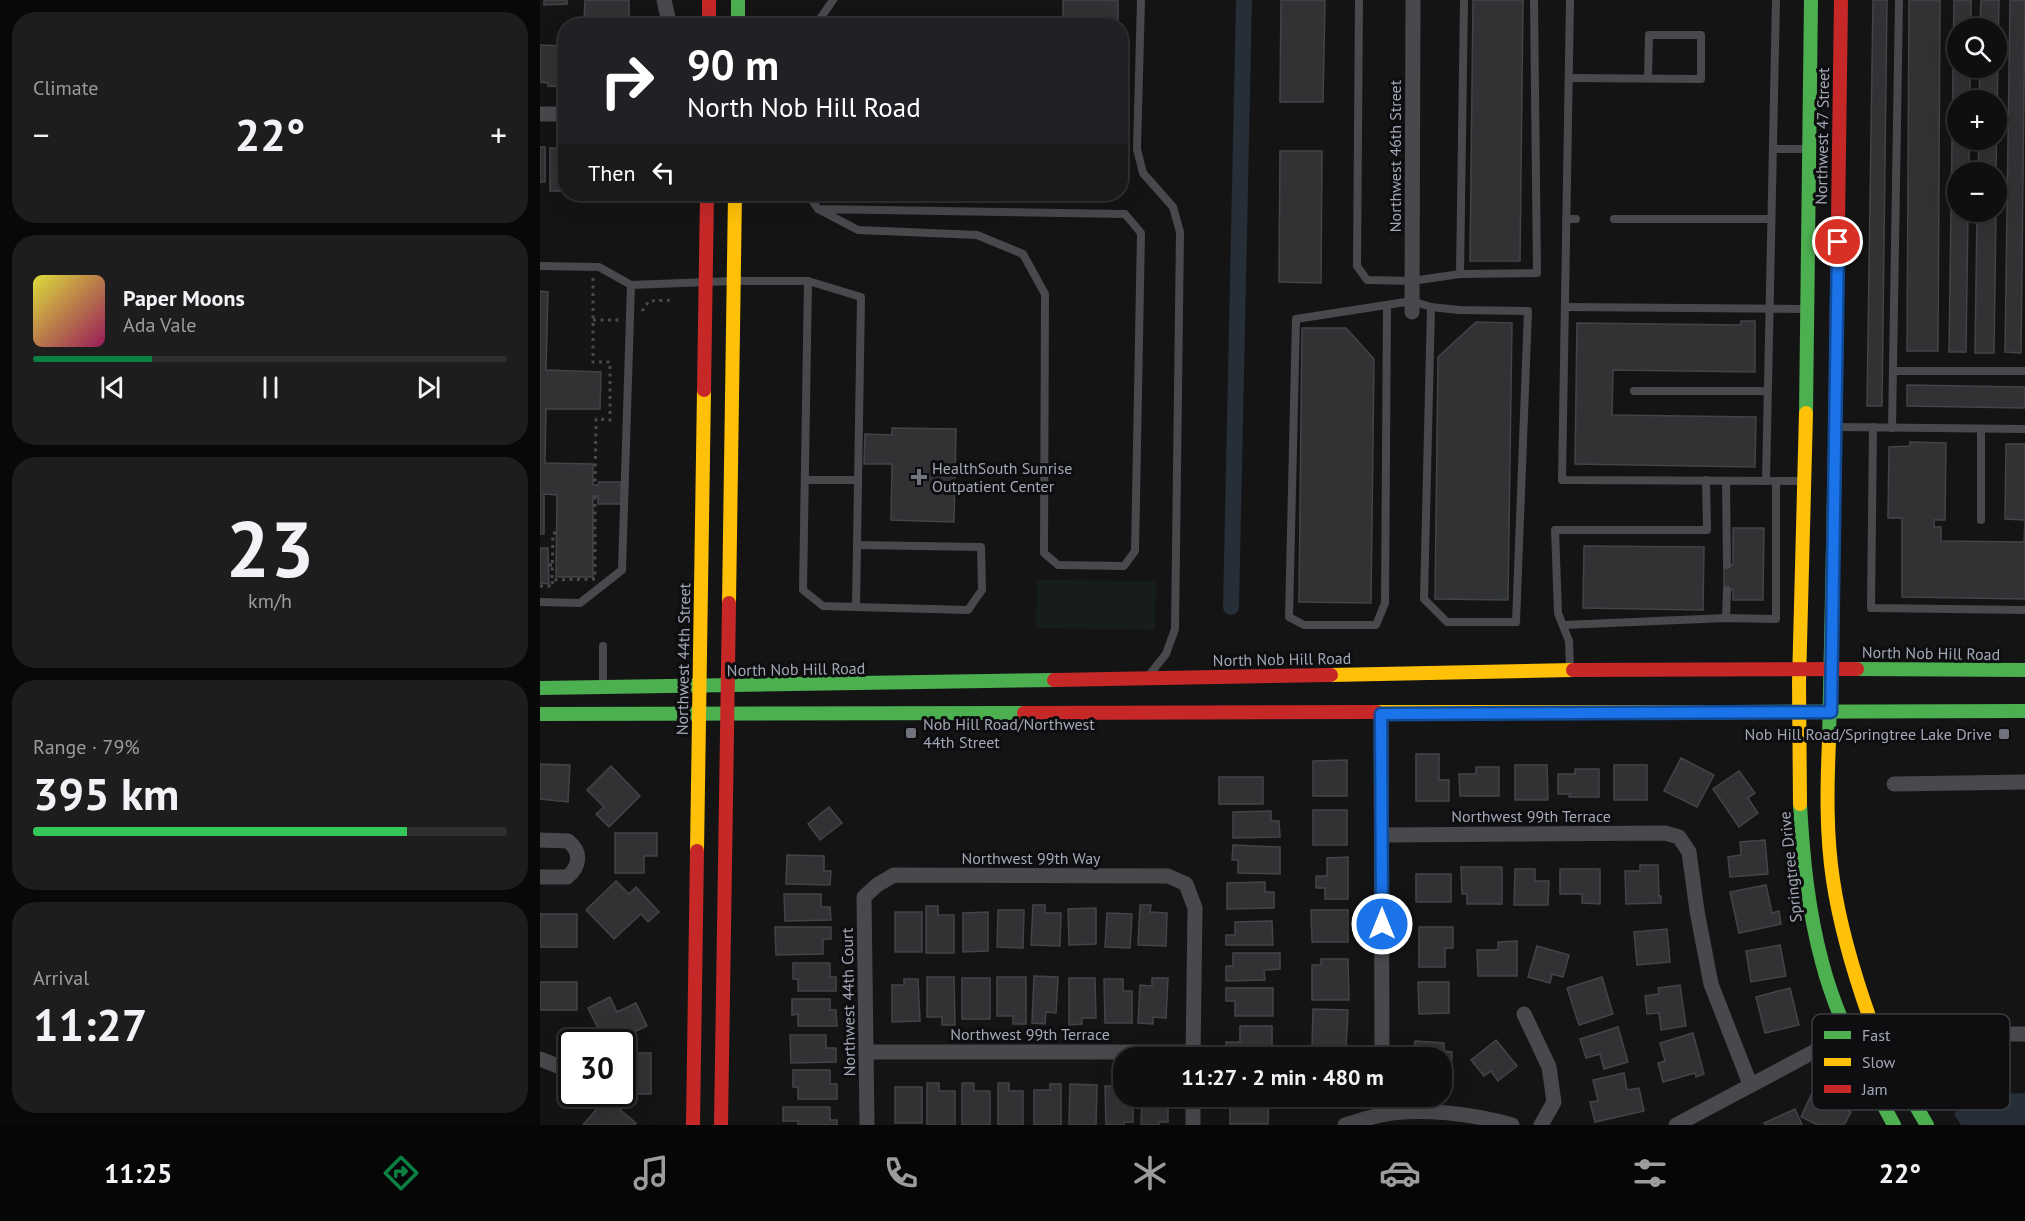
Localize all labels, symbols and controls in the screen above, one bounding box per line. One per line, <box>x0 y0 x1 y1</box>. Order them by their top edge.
map controls <box>1947 18 2007 222</box>
button: search <box>1947 18 2007 78</box>
text: 90 m <box>687 37 779 92</box>
icon: right <box>588 42 666 120</box>
street label: Northwest 47 Street <box>1811 67 1833 205</box>
text: Climate <box>33 75 99 101</box>
street label: Northwest 46th Street <box>1385 79 1405 232</box>
text: North Nob Hill Road <box>687 90 921 124</box>
button: + <box>1947 90 2007 150</box>
text: 22° <box>235 105 305 163</box>
text: − <box>33 113 50 156</box>
text: + <box>490 113 507 156</box>
icon: left <box>647 156 680 189</box>
text: Then <box>588 159 635 187</box>
button: − <box>1947 162 2007 222</box>
pin <box>1812 216 1863 267</box>
icon: arrive <box>1821 225 1854 258</box>
text: Paper Moons <box>123 284 245 312</box>
text: Ada Vale <box>123 312 196 338</box>
icon: previous <box>96 371 129 404</box>
icon: pause <box>254 371 287 404</box>
icon: next <box>412 371 445 404</box>
place label: HealthSouth Sunrise Outpatient Center <box>932 458 1072 496</box>
marker: HealthSouth Sunrise Outpatient Center <box>910 468 928 486</box>
text: 23 <box>226 498 314 599</box>
street label: Northwest 44th Street <box>672 582 694 735</box>
text: km/h <box>248 588 292 614</box>
street label: North Nob Hill Road <box>1862 642 2000 664</box>
street label: North Nob Hill Road <box>1213 648 1351 670</box>
street label: North Nob Hill Road <box>727 658 865 680</box>
place label: Nob Hill Road/Northwest 44th Street <box>923 714 1095 752</box>
place label: Nob Hill Road/Springtree Lake Drive <box>1744 724 1992 744</box>
marker: Nob Hill Road/Northwest 44th Street <box>904 726 918 740</box>
marker: Nob Hill Road/Springtree Lake Drive <box>1997 727 2011 741</box>
text: Range · 79% <box>33 734 140 760</box>
text: 395 km <box>33 764 179 822</box>
street label: Northwest 99th Terrace <box>1451 806 1611 826</box>
street label: Springtree Drive <box>1774 811 1806 923</box>
street label: Northwest 99th Way <box>961 848 1101 868</box>
position arrow <box>1350 892 1414 956</box>
street label: Northwest 44th Court <box>837 927 859 1076</box>
text: Arrival <box>33 965 89 991</box>
text: 11:27 <box>33 995 147 1053</box>
legend <box>1812 1014 2010 1110</box>
street label: Northwest 99th Terrace <box>950 1024 1110 1044</box>
text: Fast <box>1862 1025 1891 1045</box>
speed limit sign: 30 <box>558 1029 636 1107</box>
text: Slow <box>1862 1052 1896 1072</box>
text: 11:27 · 2 min · 480 m <box>1181 1063 1384 1091</box>
text: Jam <box>1861 1079 1888 1099</box>
icon: directions <box>380 1152 422 1194</box>
icon: music <box>630 1152 672 1194</box>
icon: phone <box>880 1152 922 1194</box>
icon: climate <box>1129 1152 1171 1194</box>
icon: car <box>1379 1152 1421 1194</box>
icon: filters <box>1629 1152 1671 1194</box>
text: 11:25 <box>104 1156 172 1190</box>
text: 22° <box>1879 1156 1921 1190</box>

